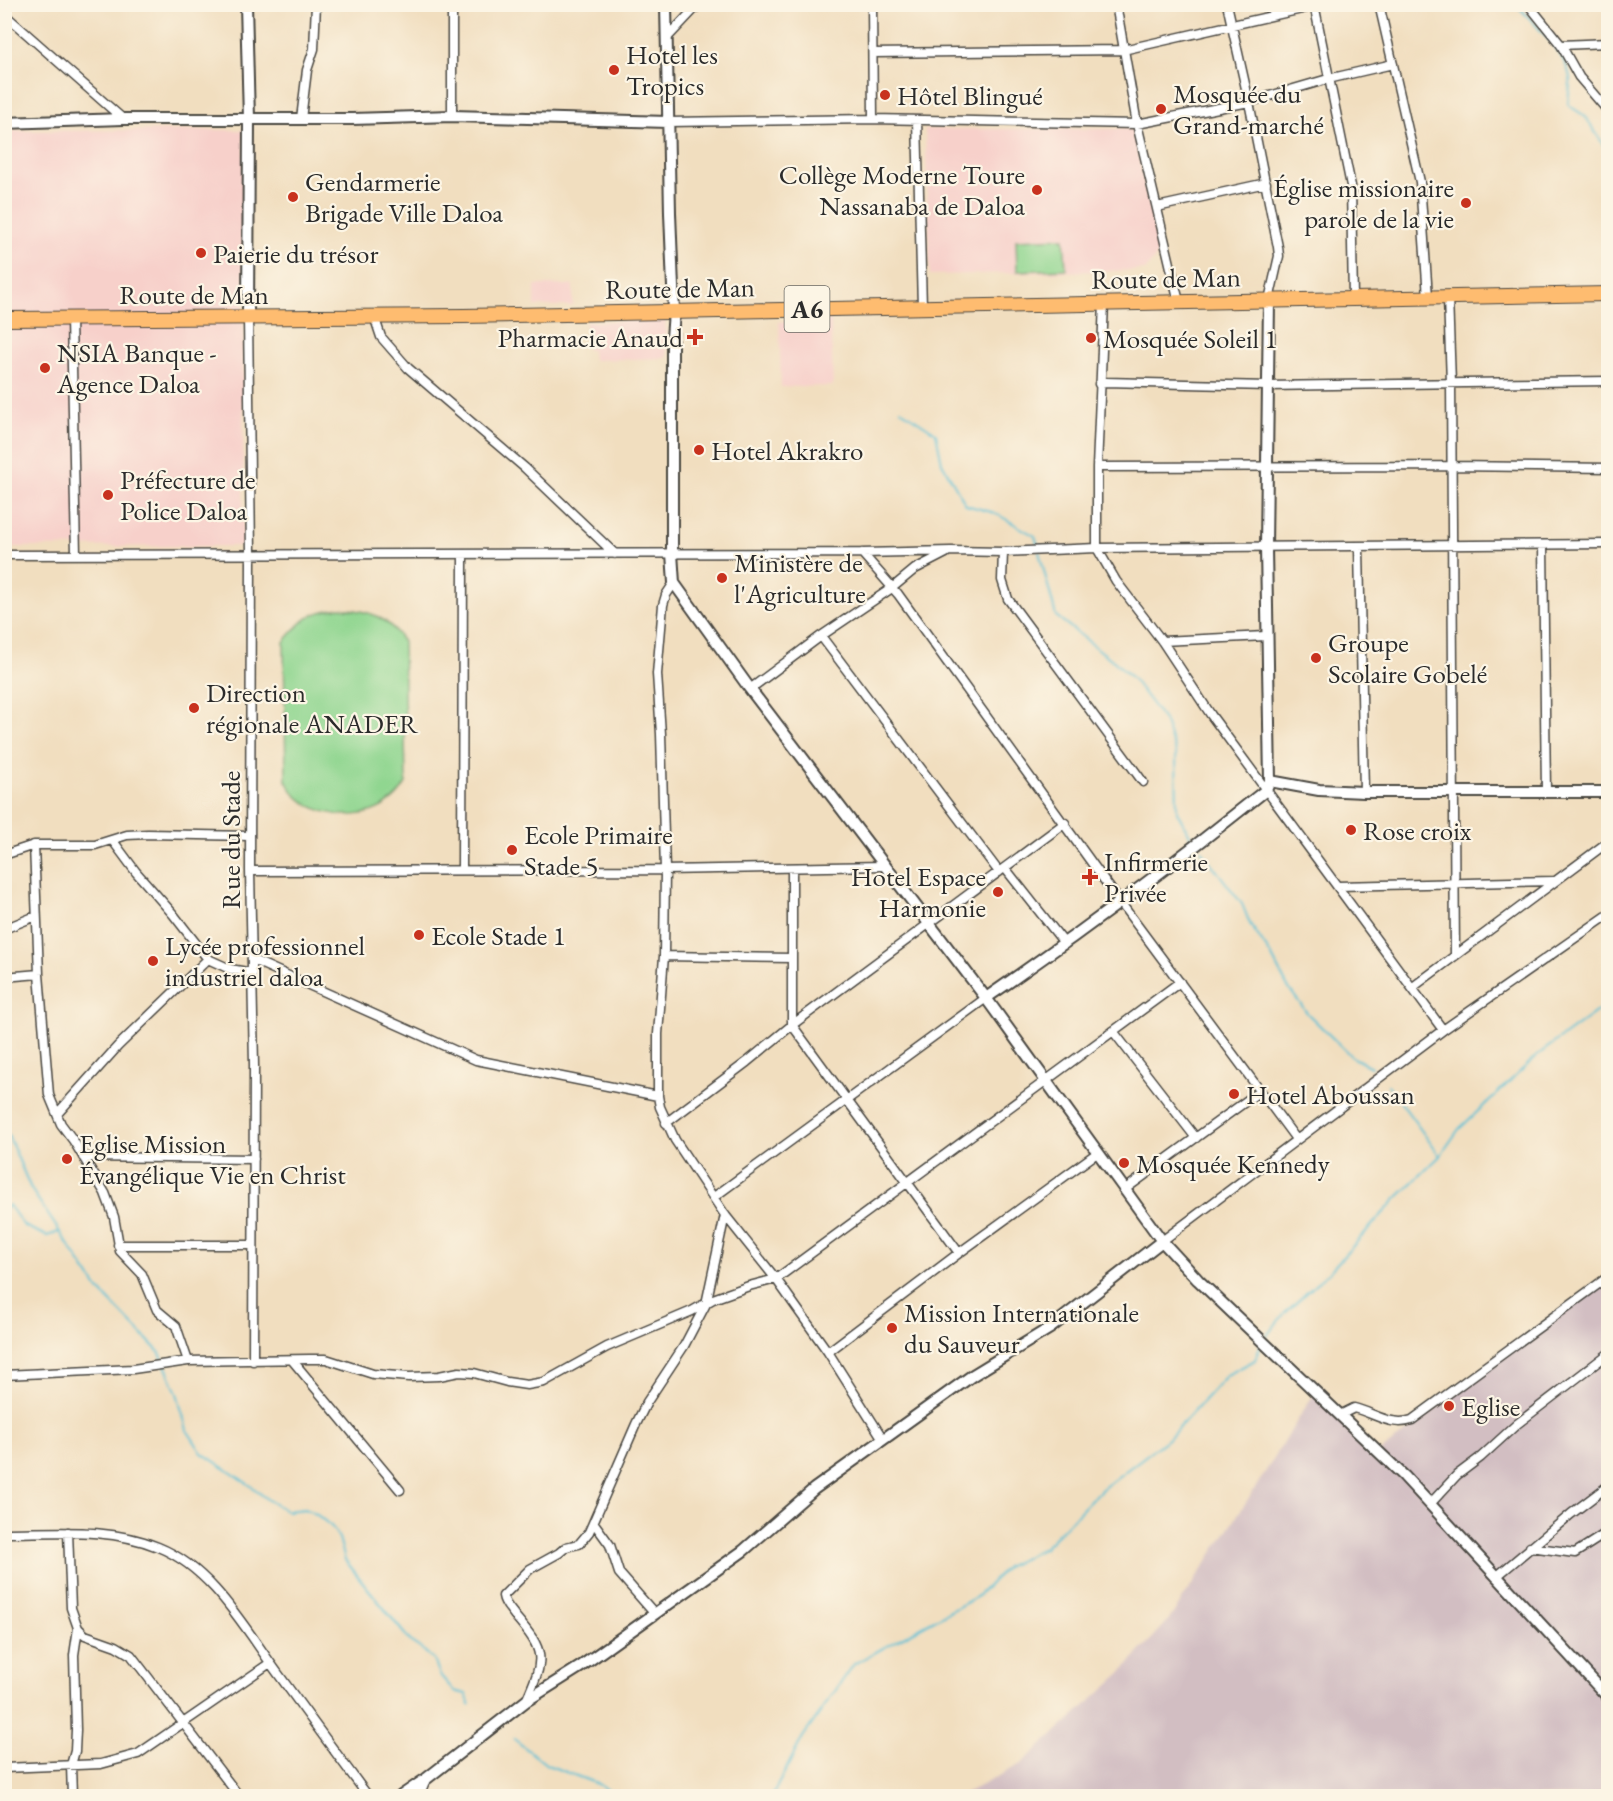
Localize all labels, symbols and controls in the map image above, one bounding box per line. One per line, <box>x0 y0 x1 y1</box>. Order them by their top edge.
place label: Hotel les Tropics <box>626 37 718 103</box>
marker: Hotel les Tropics <box>607 63 621 77</box>
place label: Mosquée du Grand-marché <box>1173 76 1324 142</box>
place label: Hôtel Blingué <box>897 78 1043 113</box>
marker: Hôtel Blingué <box>878 88 892 102</box>
marker: Mosquée du Grand-marché <box>1154 102 1168 116</box>
place label: Collège Moderne Toure Nassanaba de Daloa <box>779 157 1025 223</box>
place label: Gendarmerie Brigade Ville Daloa <box>305 164 503 230</box>
place label: Église missionaire parole de la vie <box>1273 170 1454 236</box>
marker: Collège Moderne Toure Nassanaba de Daloa <box>1030 183 1044 197</box>
marker: Gendarmerie Brigade Ville Daloa <box>286 190 300 204</box>
marker: Église missionaire parole de la vie <box>1459 196 1473 210</box>
place label: Paierie du trésor <box>213 236 378 271</box>
marker: Paierie du trésor <box>194 246 208 260</box>
street label: Route de Man <box>1091 259 1241 297</box>
street label: Route de Man <box>605 269 755 307</box>
street label: Route de Man <box>119 277 269 312</box>
road number: A6 <box>784 286 830 332</box>
place label: Pharmacie Anaud <box>497 320 683 355</box>
place label: Mosquée Soleil 1 <box>1103 321 1277 356</box>
marker: Pharmacie Anaud <box>688 330 702 344</box>
marker: Mosquée Soleil 1 <box>1084 331 1098 345</box>
place label: NSIA Banque - Agence Daloa <box>56 335 217 401</box>
marker: NSIA Banque - Agence Daloa <box>38 361 52 375</box>
place label: Hotel Akrakro <box>711 433 863 468</box>
marker: Hotel Akrakro <box>692 443 706 457</box>
place label: Préfecture de Police Daloa <box>120 462 255 528</box>
marker: Préfecture de Police Daloa <box>101 488 115 502</box>
place label: Ministère de l'Agriculture <box>734 545 866 611</box>
marker: Ministère de l'Agriculture <box>715 571 729 585</box>
place label: Groupe Scolaire Gobelé <box>1328 625 1487 691</box>
marker: Groupe Scolaire Gobelé <box>1309 651 1323 665</box>
place label: Direction régionale ANADER <box>206 675 419 741</box>
marker: Direction régionale ANADER <box>187 701 201 715</box>
street label: Rue du Stade <box>213 771 248 909</box>
place label: Rose croix <box>1363 813 1472 848</box>
place label: Ecole Primaire Stade 5 <box>524 817 673 883</box>
marker: Rose croix <box>1344 823 1358 837</box>
marker: Ecole Primaire Stade 5 <box>505 843 519 857</box>
place label: Infirmerie Privée <box>1104 844 1208 910</box>
place label: Hotel Espace Harmonie <box>851 859 986 925</box>
marker: Infirmerie Privée <box>1081 868 1099 886</box>
marker: Hotel Espace Harmonie <box>991 885 1005 899</box>
place label: Ecole Stade 1 <box>431 918 566 953</box>
place label: Lycée professionnel industriel daloa <box>165 928 365 994</box>
marker: Ecole Stade 1 <box>412 928 426 942</box>
marker: Lycée professionnel industriel daloa <box>146 954 160 968</box>
place label: Hotel Aboussan <box>1246 1077 1415 1112</box>
marker: Hotel Aboussan <box>1227 1087 1241 1101</box>
place label: Eglise Mission Évangélique Vie en Christ <box>79 1126 346 1192</box>
place label: Mosquée Kennedy <box>1136 1146 1330 1181</box>
marker: Eglise Mission Évangélique Vie en Christ <box>60 1152 74 1166</box>
marker: Mosquée Kennedy <box>1117 1156 1131 1170</box>
place label: Mission Internationale du Sauveur <box>904 1295 1139 1361</box>
marker: Mission Internationale du Sauveur <box>885 1321 899 1335</box>
place label: Eglise <box>1461 1389 1520 1424</box>
marker: Eglise <box>1442 1399 1456 1413</box>

